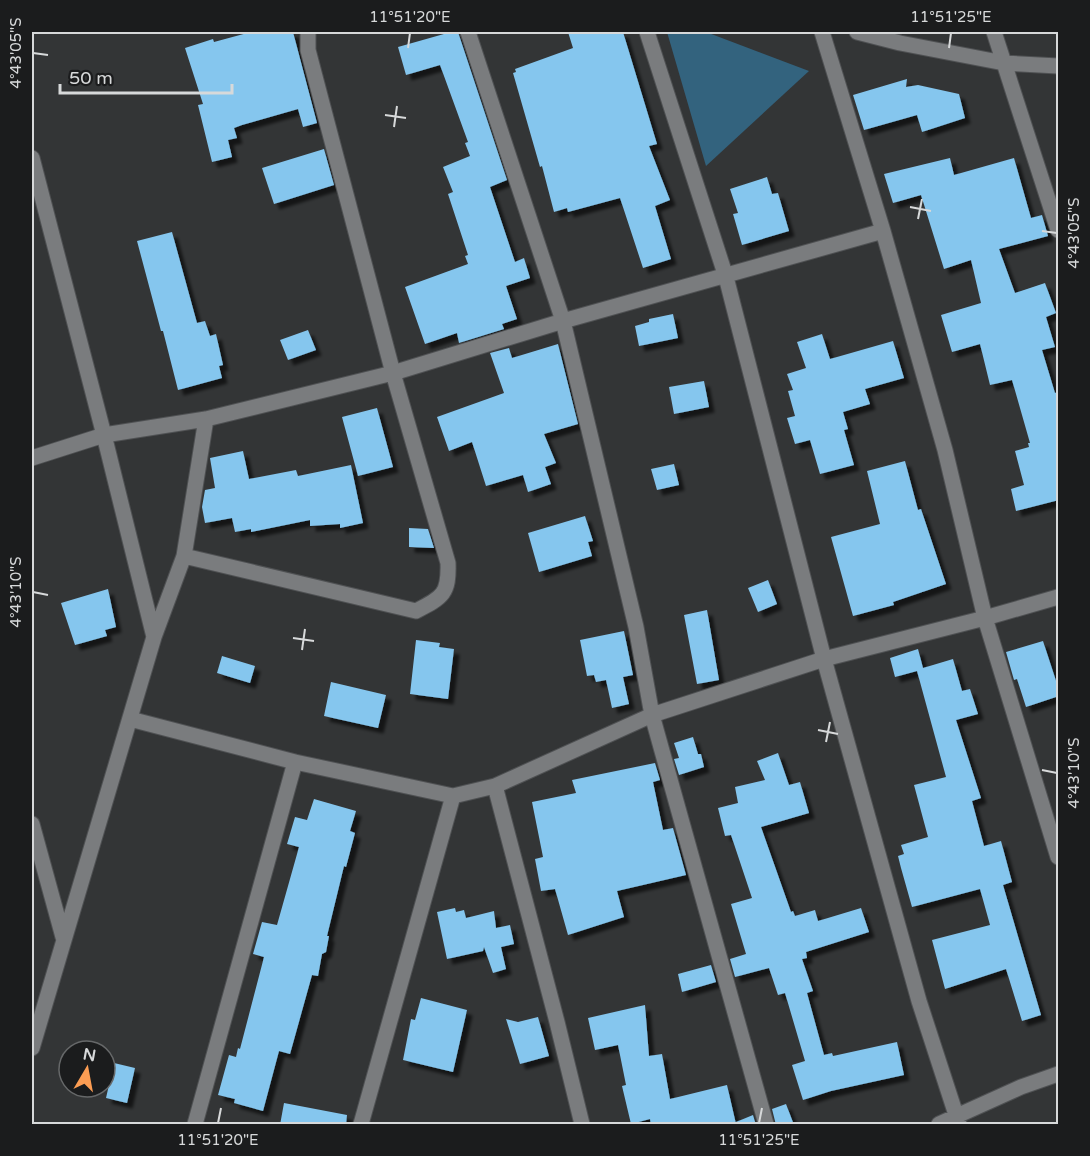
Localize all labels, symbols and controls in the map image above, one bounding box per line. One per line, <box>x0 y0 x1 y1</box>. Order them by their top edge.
text: 11°51'20"E <box>369 8 451 26</box>
text: 11°51'25"E <box>910 8 992 26</box>
text: 4°43'05"S <box>7 18 25 88</box>
scale bar <box>60 57 232 95</box>
text: 50 m <box>69 67 113 89</box>
text: 4°43'05"S <box>1065 198 1083 268</box>
text: 4°43'10"S <box>7 557 25 627</box>
text: 4°43'10"S <box>1065 738 1083 808</box>
north arrow <box>57 1039 117 1099</box>
text: N <box>81 1044 97 1066</box>
text: 11°51'20"E <box>177 1131 259 1149</box>
text: 11°51'25"E <box>718 1131 800 1149</box>

